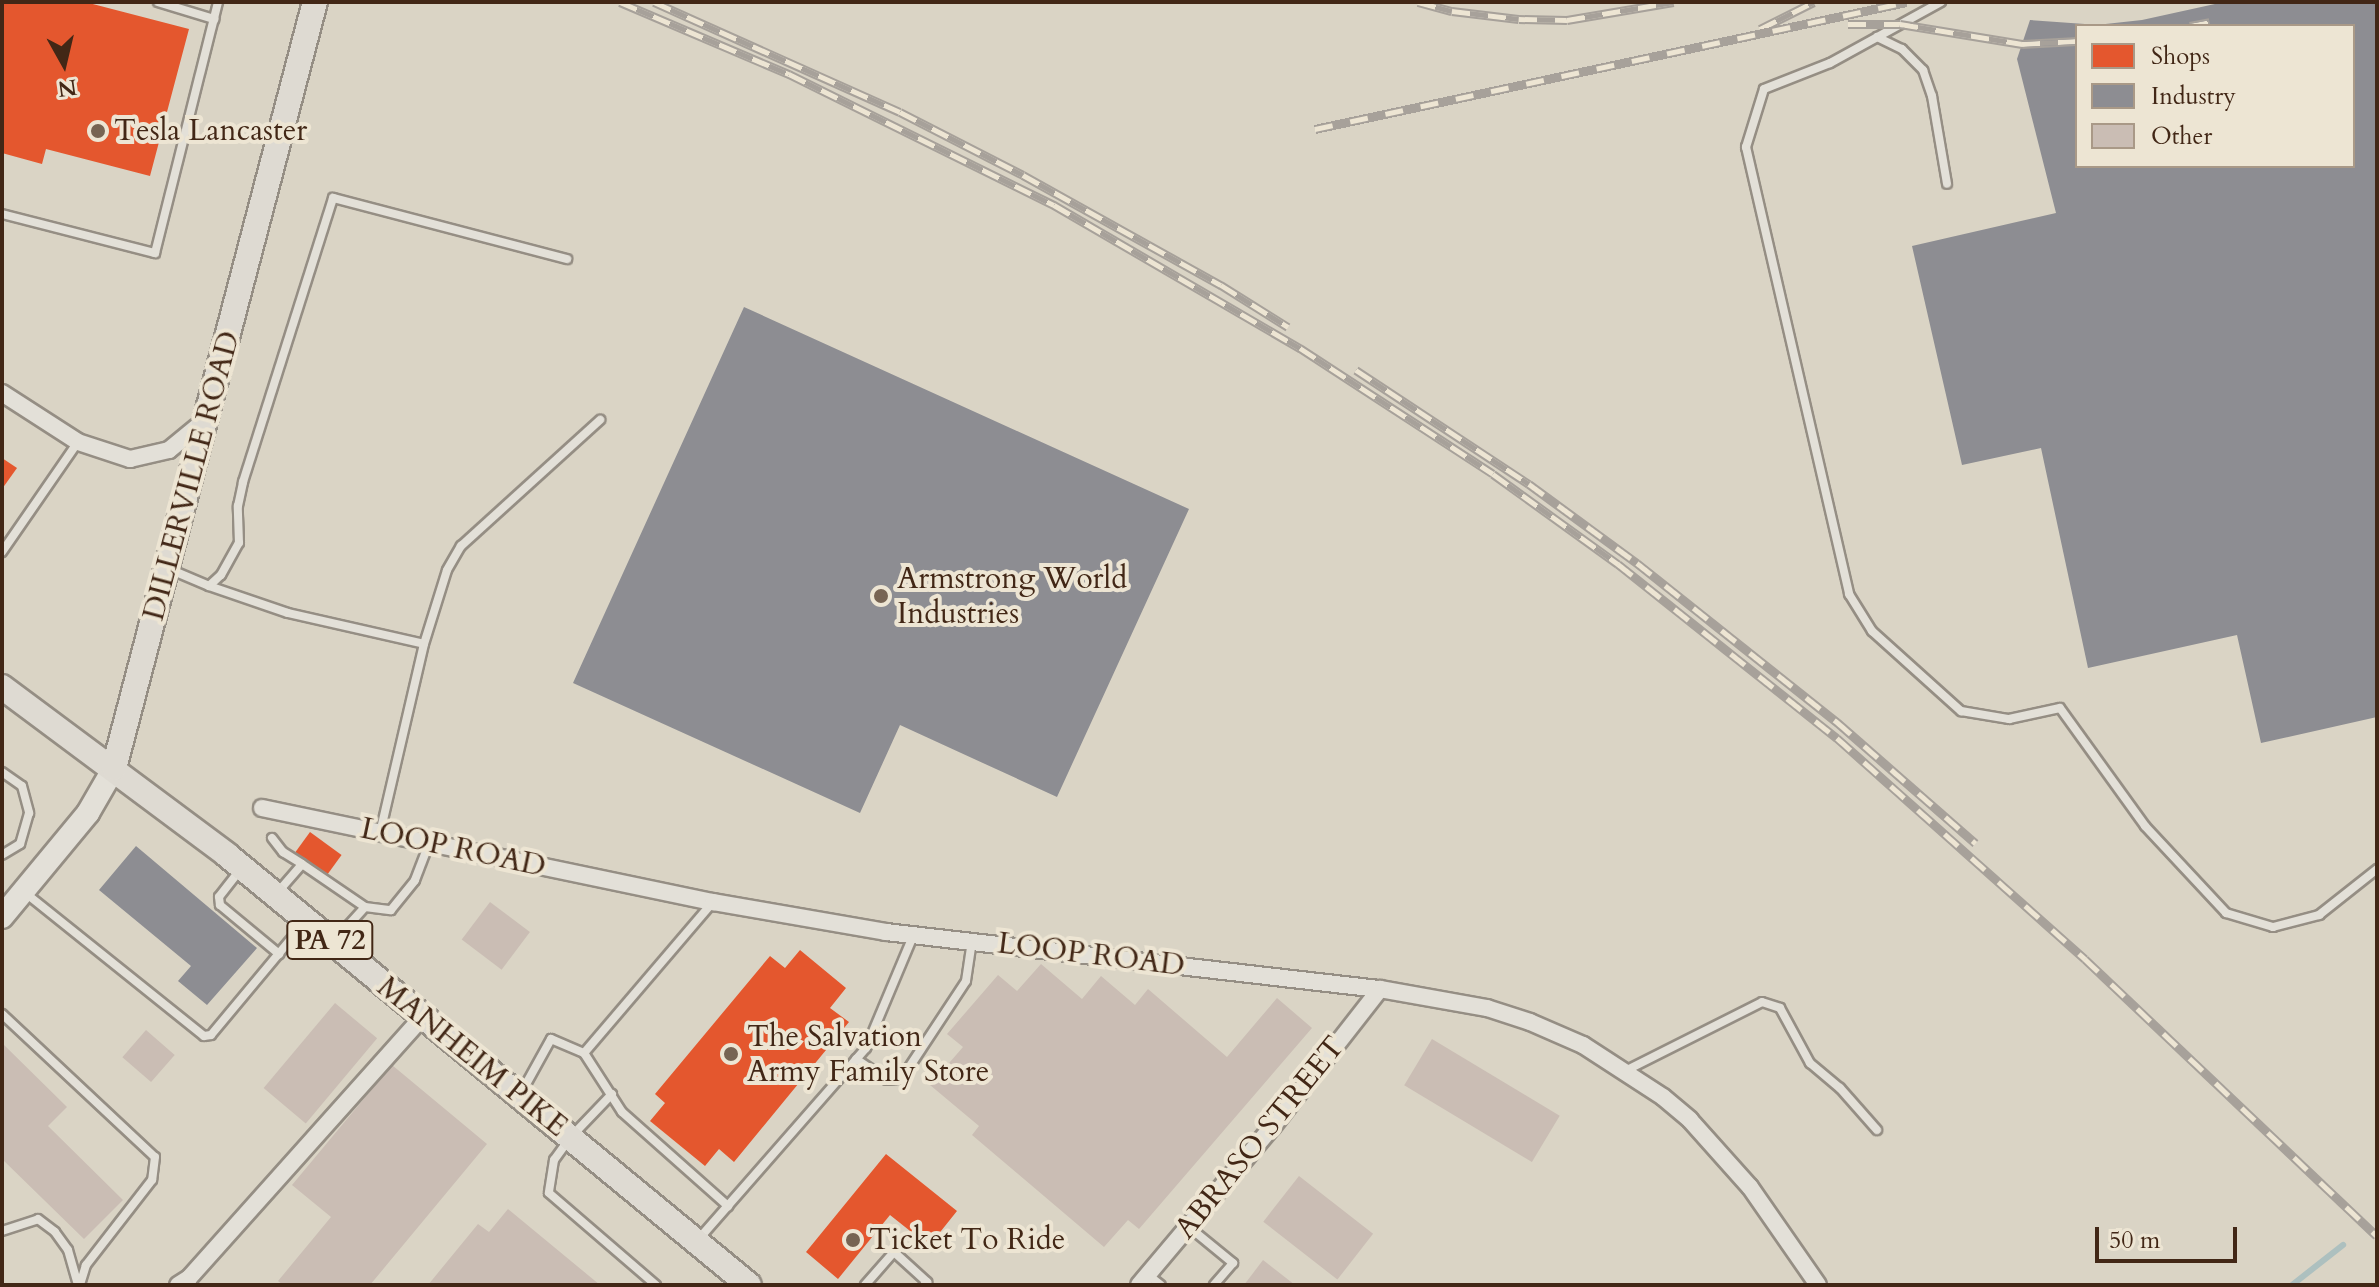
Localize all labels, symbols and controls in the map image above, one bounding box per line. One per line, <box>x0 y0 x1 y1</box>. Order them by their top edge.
north arrow <box>24 24 104 104</box>
legend <box>2075 24 2355 168</box>
text: Shops <box>2151 40 2210 73</box>
text: N <box>56 72 79 104</box>
text: Industry <box>2151 80 2236 113</box>
place label: Tesla Lancaster <box>114 113 307 149</box>
text: Other <box>2151 120 2212 153</box>
marker: Tesla Lancaster <box>89 122 107 140</box>
street label: DILLERVILLE ROAD <box>136 328 248 624</box>
place label: Armstrong World Industries <box>897 561 1127 632</box>
marker: Armstrong World Industries <box>872 587 890 605</box>
street label: LOOP ROAD <box>357 811 549 885</box>
road number: PA 72 <box>286 916 374 964</box>
street label: LOOP ROAD <box>995 926 1187 984</box>
street label: MANHEIM PIKE <box>370 969 574 1145</box>
place label: The Salvation Army Family Store <box>747 1019 989 1090</box>
street label: ABRASO STREET <box>1167 1030 1353 1246</box>
marker: The Salvation Army Family Store <box>722 1045 740 1063</box>
scale bar <box>2099 1211 2241 1261</box>
place label: Ticket To Ride <box>869 1222 1065 1258</box>
text: 50 m <box>2109 1224 2160 1257</box>
marker: Ticket To Ride <box>844 1231 862 1249</box>

